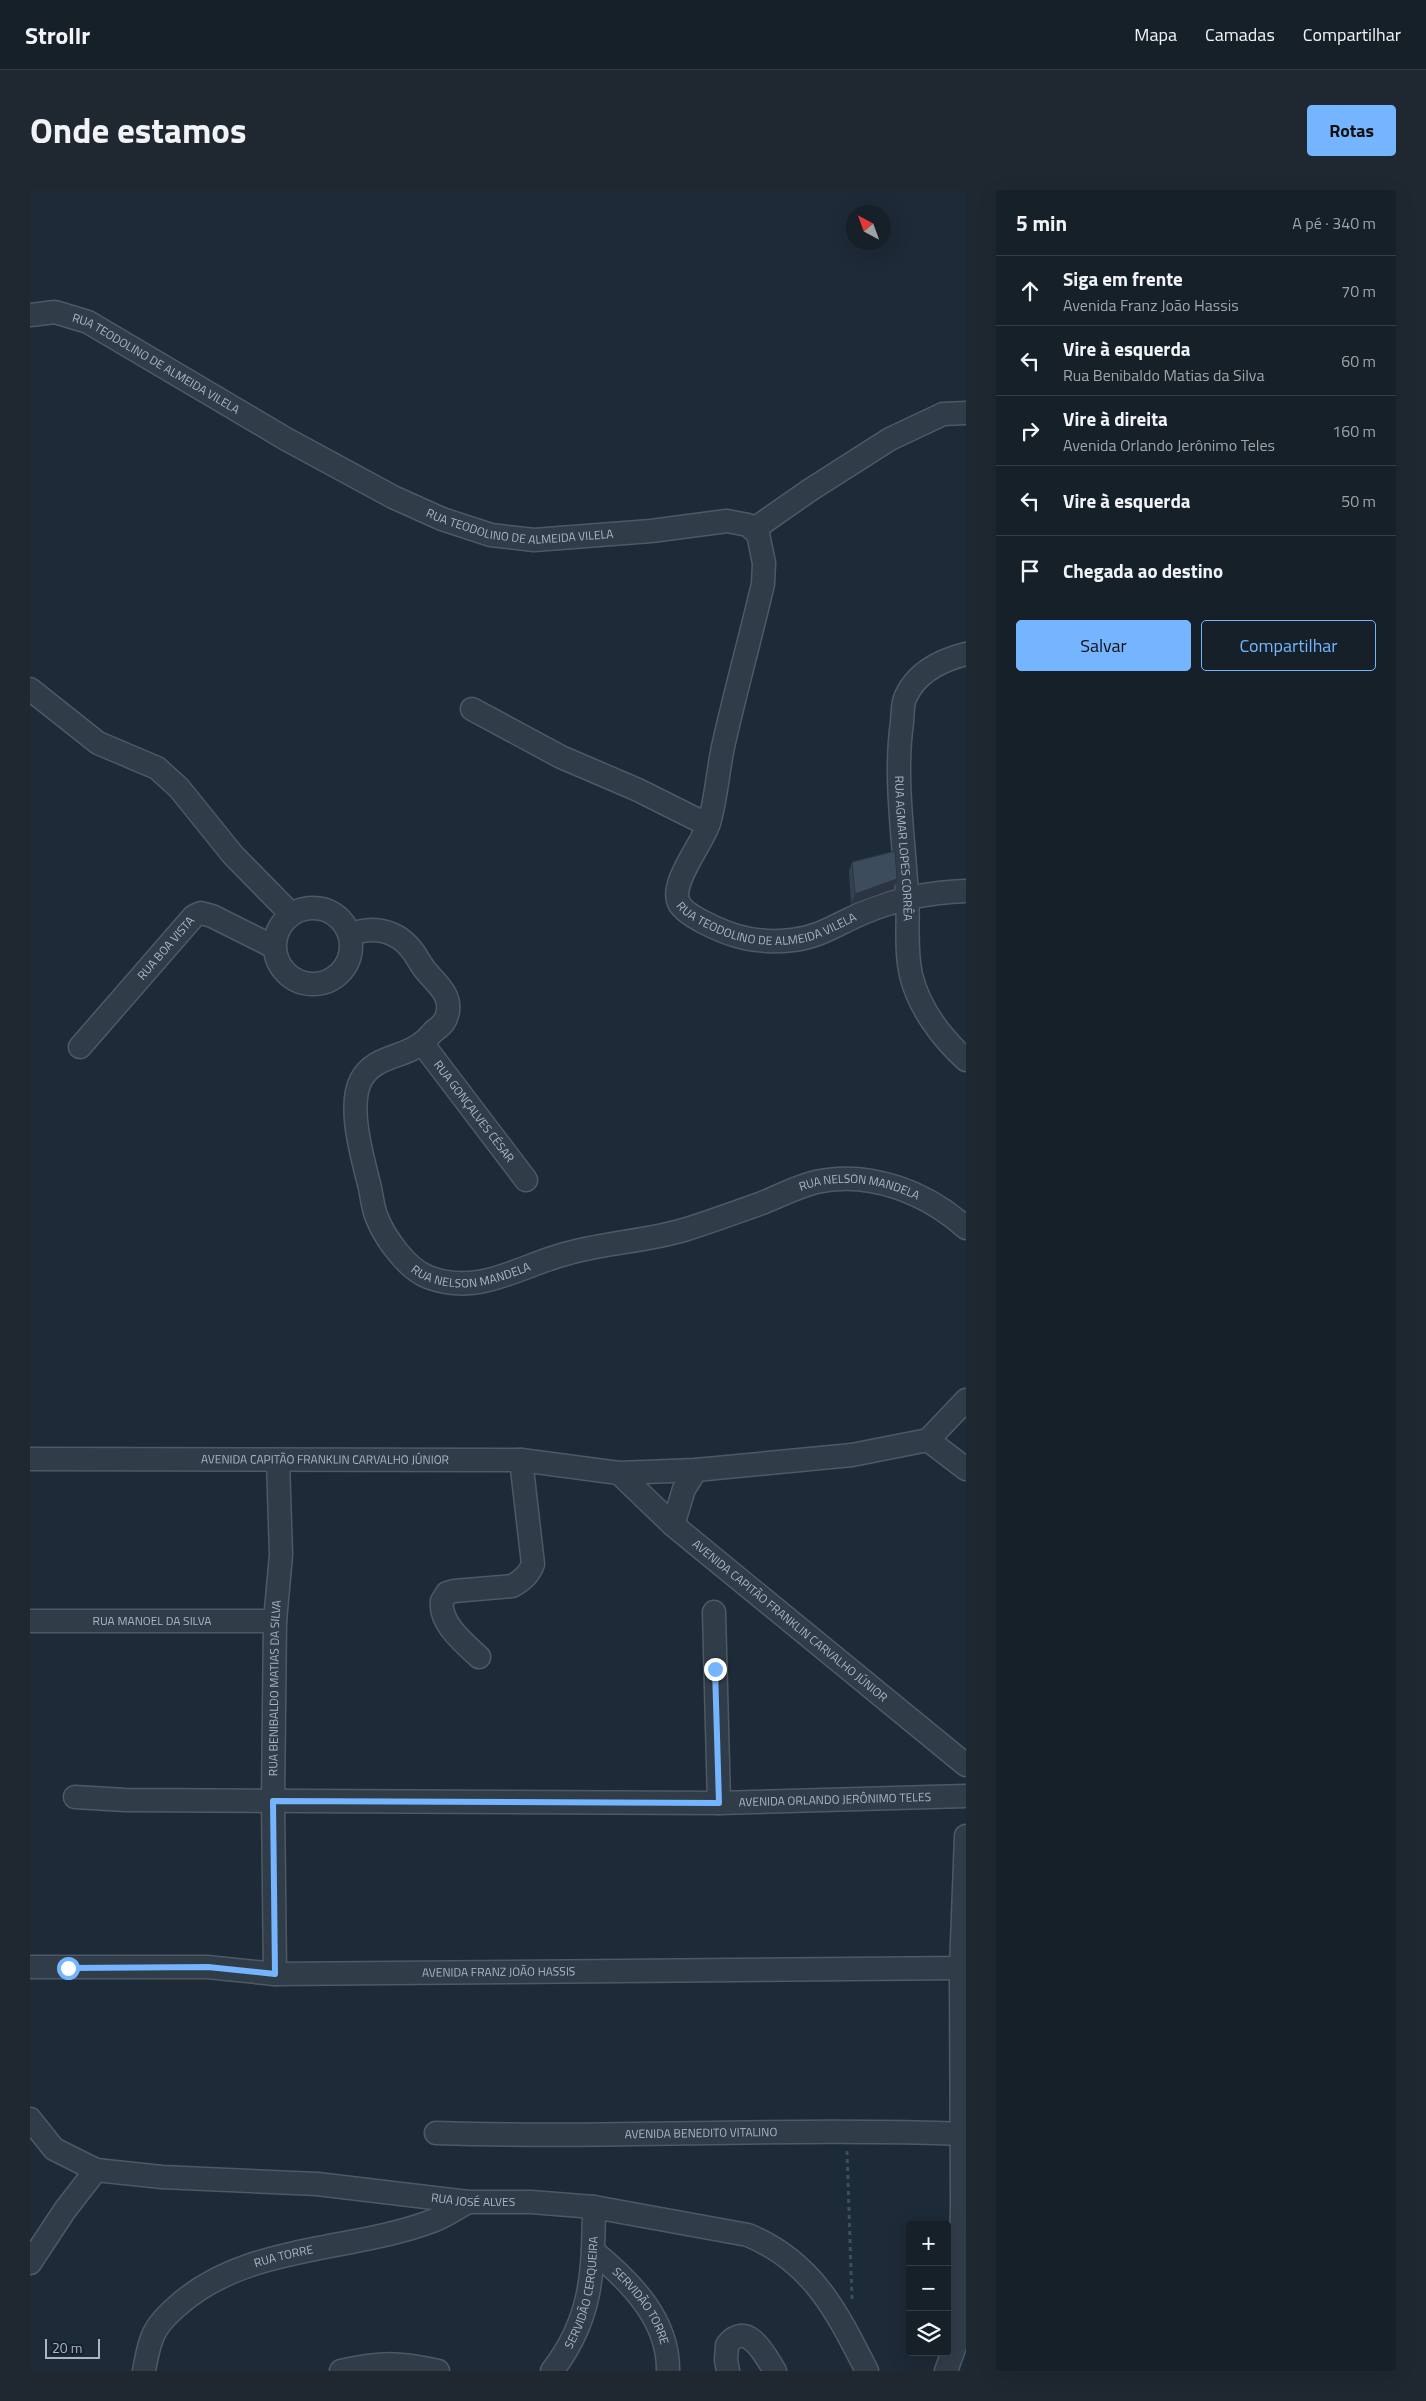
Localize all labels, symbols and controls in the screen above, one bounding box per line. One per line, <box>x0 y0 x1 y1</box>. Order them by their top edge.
text: Strollr <box>25 17 90 53</box>
text: Mapa <box>1134 21 1177 48</box>
text: Camadas <box>1205 21 1275 48</box>
text: Compartilhar <box>1303 21 1401 48</box>
text: Onde estamos <box>30 103 246 157</box>
button: Rotas <box>1307 105 1396 156</box>
north arrow <box>846 205 891 250</box>
text: 5 min <box>1016 207 1067 239</box>
text: A pé · 340 m <box>1292 211 1376 235</box>
text: Siga em frente <box>1063 264 1183 293</box>
icon: ahead <box>1016 277 1044 305</box>
text: 70 m <box>1341 279 1376 303</box>
text: Avenida Franz João Hassis <box>1063 293 1239 317</box>
street label: RUA TEODOLINO DE ALMEIDA VILELA <box>70 308 244 419</box>
text: Vire à esquerda <box>1063 334 1191 363</box>
icon: left <box>1016 347 1044 375</box>
text: 60 m <box>1341 349 1376 373</box>
text: Rua Benibaldo Matias da Silva <box>1063 363 1264 387</box>
text: Vire à direita <box>1063 404 1168 433</box>
icon: right <box>1016 417 1044 445</box>
text: 160 m <box>1332 419 1376 443</box>
text: Avenida Orlando Jerônimo Teles <box>1063 433 1275 457</box>
text: Vire à esquerda <box>1063 486 1191 515</box>
icon: left <box>1016 487 1044 515</box>
text: 50 m <box>1341 489 1376 513</box>
street label: RUA TEODOLINO DE ALMEIDA VILELA <box>423 503 614 549</box>
text: Chegada ao destino <box>1063 556 1223 585</box>
icon: arrive <box>1016 557 1044 585</box>
button: Salvar <box>1016 620 1191 671</box>
button: Compartilhar <box>1201 620 1376 671</box>
street label: RUA AGMAR LOPES CORRÊA <box>890 776 918 921</box>
street label: RUA TEODOLINO DE ALMEIDA VILELA <box>673 891 865 921</box>
text: RUA TEODOLINO DE ALMEIDA VILELA <box>672 897 859 950</box>
street label: RUA BOA VISTA <box>132 912 199 984</box>
street label: RUA GONÇALVES CÉSAR <box>429 1056 519 1166</box>
street label: RUA NELSON MANDELA <box>796 1169 923 1204</box>
text: RUA NELSON MANDELA <box>407 1257 533 1292</box>
street label: RUA NELSON MANDELA <box>410 1257 534 1271</box>
street label: AVENIDA CAPITÃO FRANKLIN CARVALHO JÚNIOR <box>201 1449 449 1469</box>
street label: AVENIDA CAPITÃO FRANKLIN CARVALHO JÚNIOR <box>688 1534 892 1706</box>
street label: RUA BENIBALDO MATIAS DA SILVA <box>263 1599 286 1776</box>
street label: RUA MANOEL DA SILVA <box>93 1611 211 1630</box>
route end <box>704 1658 727 1681</box>
street label: AVENIDA ORLANDO JERÔNIMO TELES <box>738 1787 931 1811</box>
route start <box>57 1957 80 1980</box>
street label: AVENIDA FRANZ JOÃO HASSIS <box>422 1961 575 1982</box>
street label: AVENIDA BENEDITO VITALINO <box>625 2122 777 2143</box>
street label: RUA JOSÉ ALVES <box>430 2188 515 2211</box>
map controls <box>906 2221 951 2356</box>
button: + <box>906 2221 951 2266</box>
street label: SERVIDÃO CERQUEIRA <box>559 2236 602 2352</box>
street label: RUA TORRE <box>251 2239 315 2272</box>
street label: SERVIDÃO TORRE <box>608 2262 675 2347</box>
button: − <box>906 2266 951 2311</box>
button: layers <box>906 2311 951 2356</box>
scale bar <box>45 2336 100 2359</box>
text: 20 m <box>52 2337 82 2358</box>

